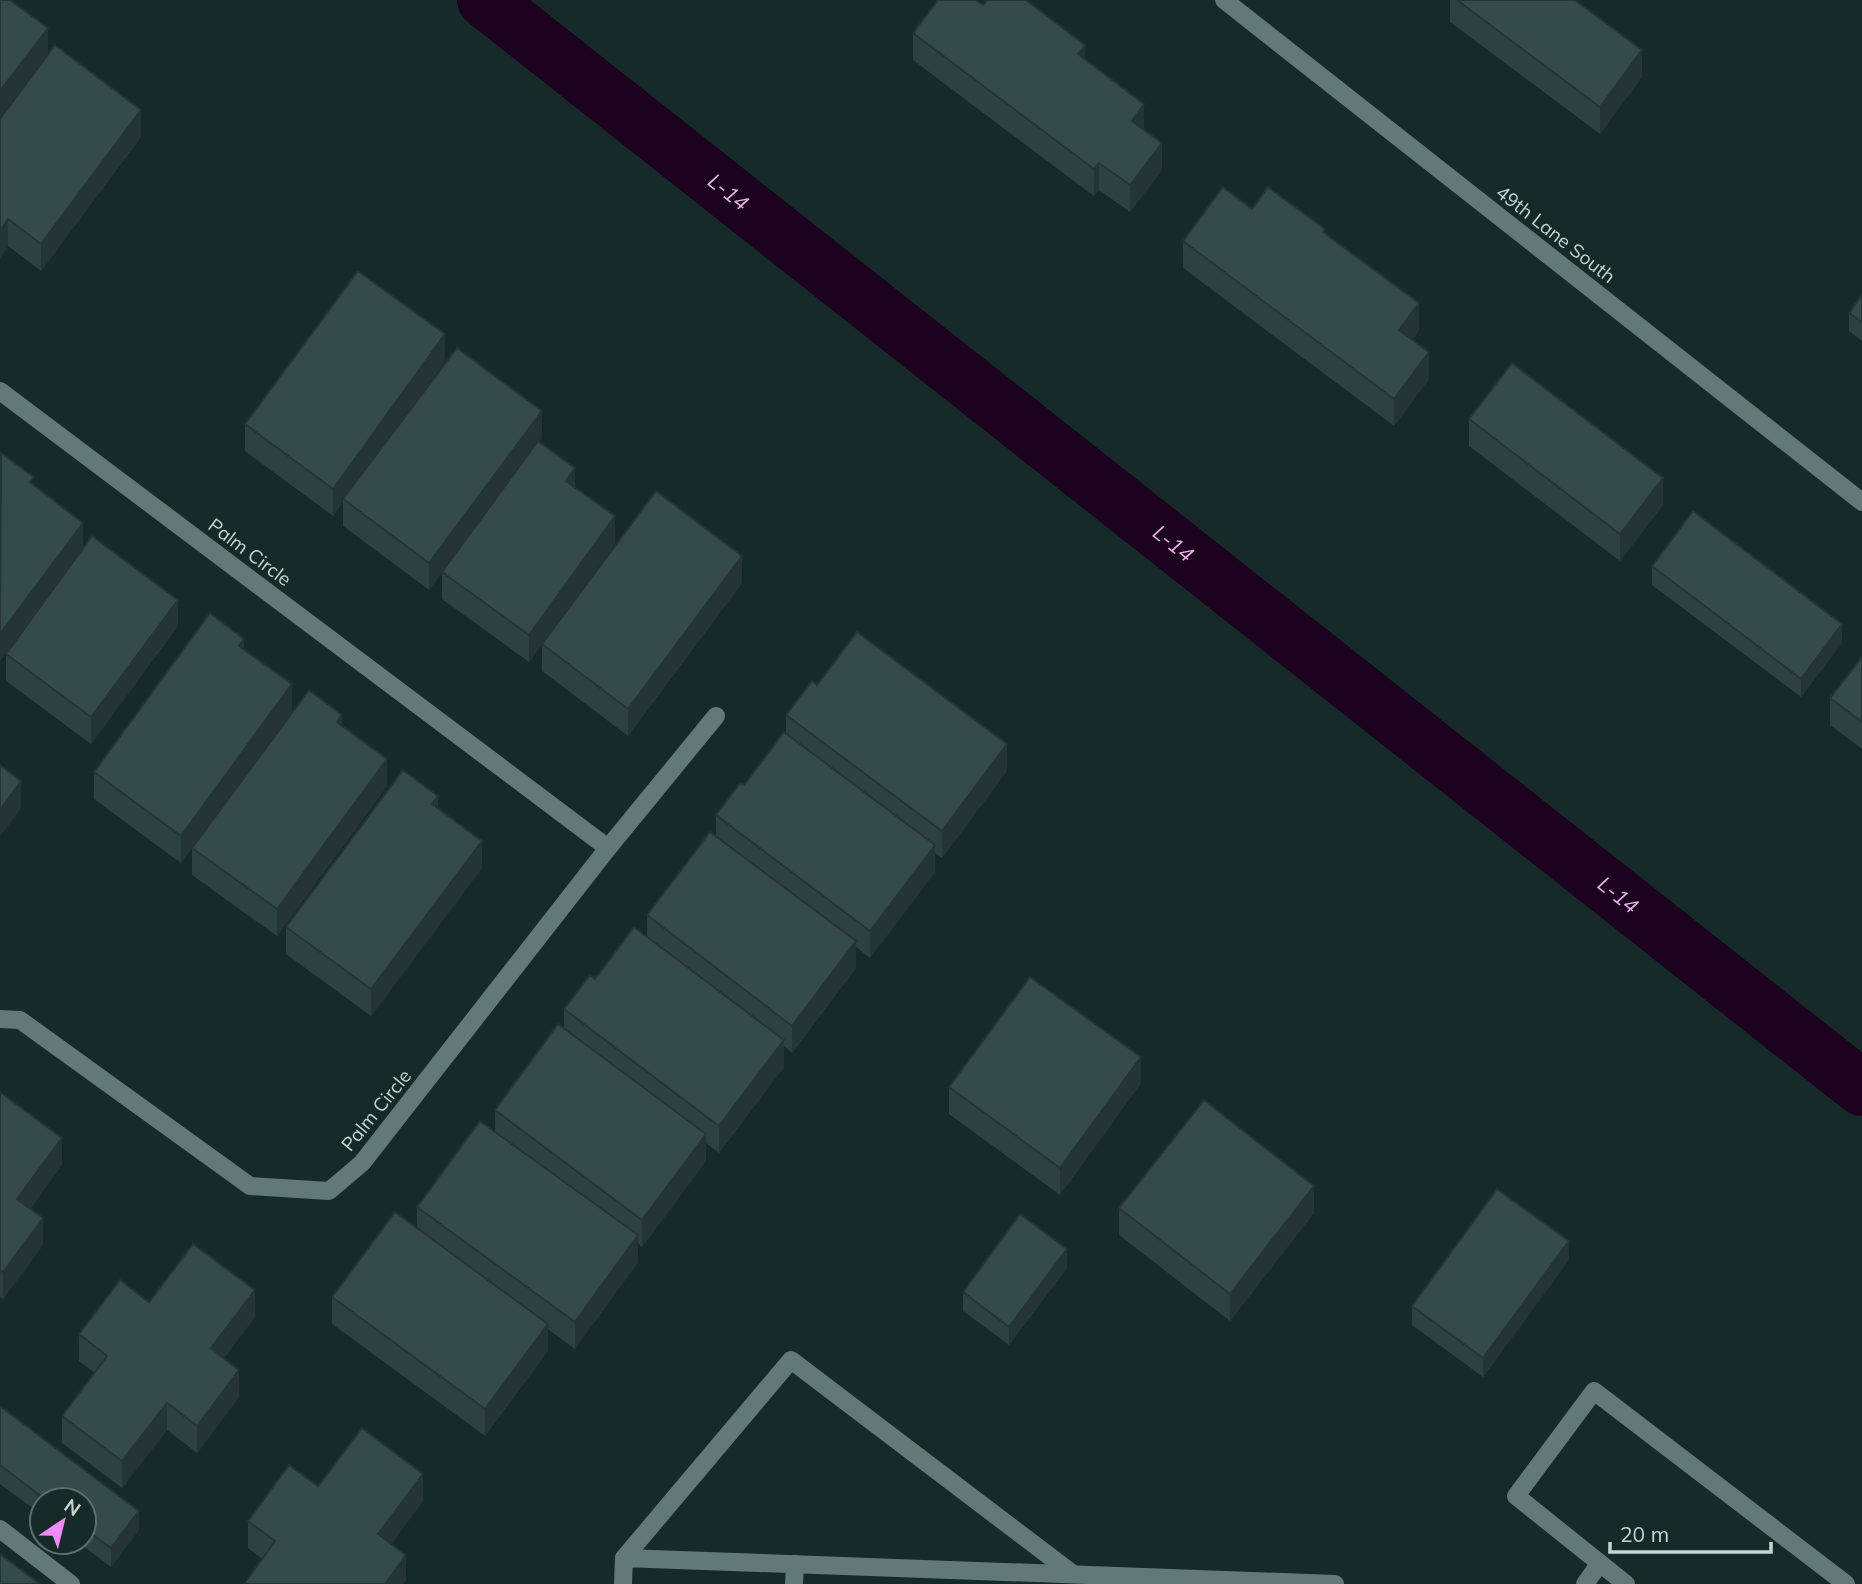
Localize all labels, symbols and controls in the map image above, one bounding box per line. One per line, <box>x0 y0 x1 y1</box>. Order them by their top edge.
water label: L-14 <box>703 167 755 216</box>
street label: 49th Lane South <box>1491 180 1621 288</box>
street label: Palm Circle <box>204 513 296 591</box>
water label: L-14 <box>1148 519 1199 567</box>
water label: L-14 <box>1593 870 1644 919</box>
street label: Palm Circle <box>336 1064 416 1156</box>
north arrow <box>28 1486 98 1556</box>
text: N <box>60 1493 86 1521</box>
scale bar <box>1610 1510 1771 1554</box>
text: 20 m <box>1620 1521 1669 1547</box>

